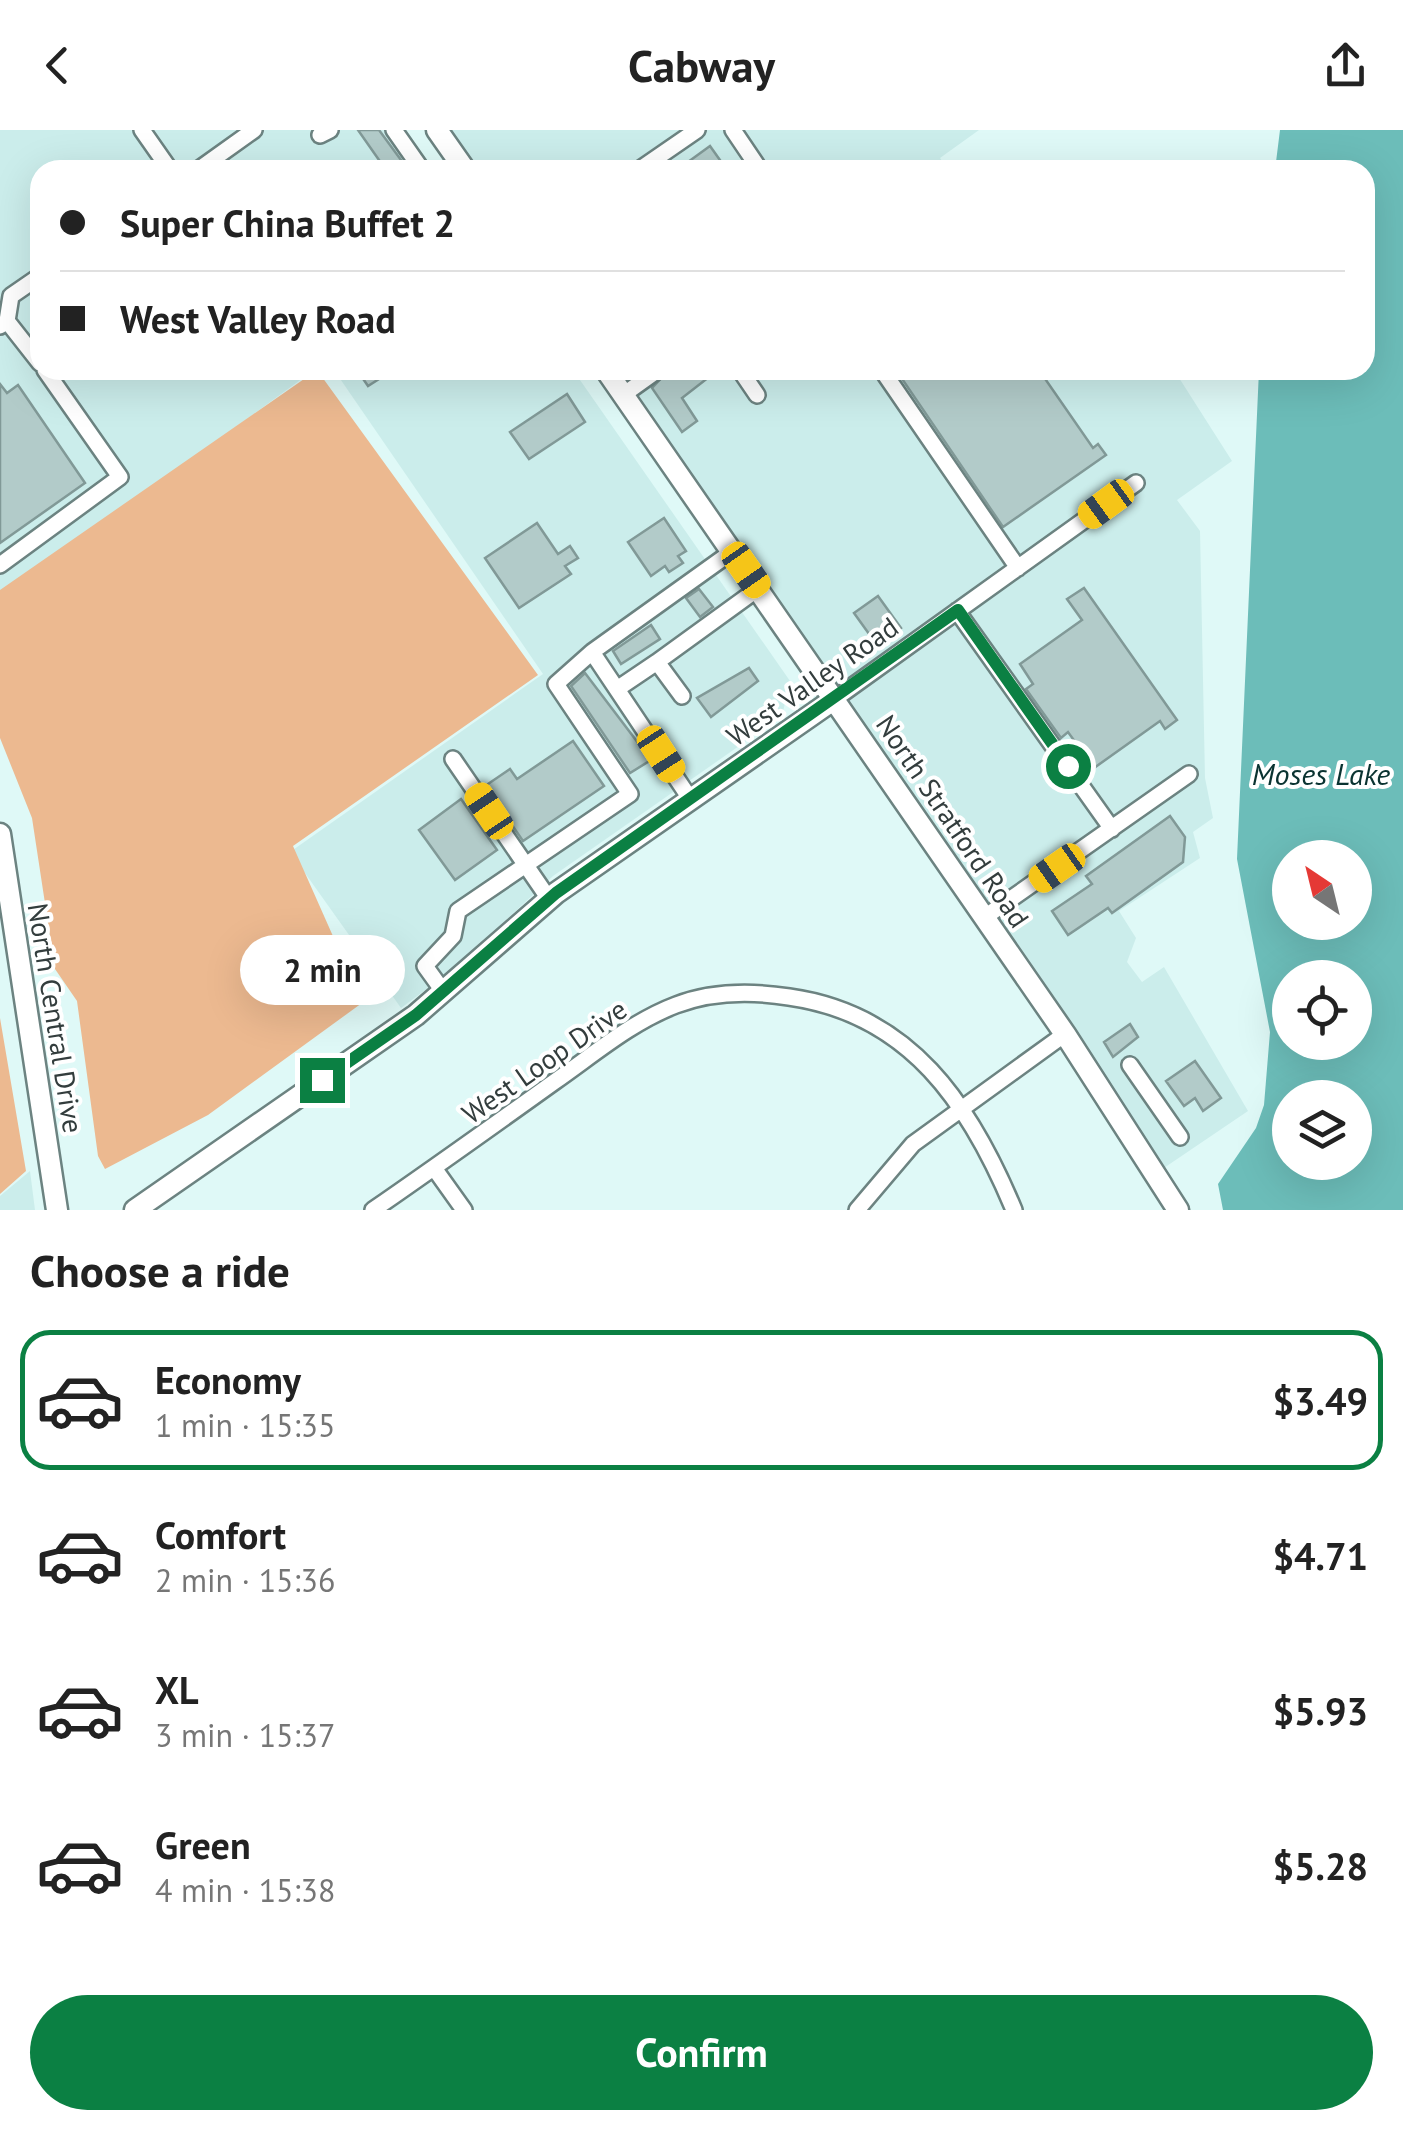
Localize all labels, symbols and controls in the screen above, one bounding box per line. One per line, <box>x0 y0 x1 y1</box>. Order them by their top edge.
text: Cabway <box>628 36 775 94</box>
icon: back <box>30 38 85 93</box>
icon: share <box>1318 38 1373 93</box>
text: Super China Buffet 2 <box>120 198 455 247</box>
text: West Valley Road <box>120 294 396 343</box>
car <box>1073 474 1139 534</box>
car <box>717 537 775 603</box>
street label: West Valley Road <box>719 608 905 754</box>
street label: North Stratford Road <box>868 708 1038 934</box>
car <box>632 721 690 787</box>
route start <box>1046 744 1091 789</box>
water label: Moses Lake <box>1252 754 1390 793</box>
car <box>460 778 518 844</box>
car <box>1024 839 1090 897</box>
north arrow <box>1272 840 1372 940</box>
map controls <box>1272 840 1372 1180</box>
street label: North Central Drive <box>20 900 92 1136</box>
callout: 2 min <box>240 935 404 1005</box>
text: 2 min <box>283 949 362 991</box>
button: locate <box>1272 960 1372 1060</box>
street label: West Loop Drive <box>454 990 634 1132</box>
route end <box>300 1058 345 1103</box>
button: layers <box>1272 1080 1372 1180</box>
text: Choose a ride <box>30 1241 290 1299</box>
icon: car <box>35 1355 125 1445</box>
text: Economy <box>155 1355 301 1404</box>
text: $3.49 <box>1272 1376 1368 1425</box>
text: 1 min · 15:35 <box>155 1404 335 1446</box>
icon: car <box>35 1510 125 1600</box>
text: Comfort <box>155 1510 286 1559</box>
text: $4.71 <box>1272 1531 1368 1580</box>
text: 2 min · 15:36 <box>155 1559 335 1601</box>
icon: car <box>35 1665 125 1755</box>
text: XL <box>155 1665 199 1714</box>
text: $5.93 <box>1272 1686 1368 1735</box>
text: 3 min · 15:37 <box>155 1714 335 1756</box>
icon: car <box>35 1820 125 1910</box>
text: Green <box>155 1820 251 1869</box>
text: $5.28 <box>1272 1841 1368 1890</box>
text: 4 min · 15:38 <box>155 1869 335 1911</box>
button: Confirm <box>30 1995 1373 2110</box>

